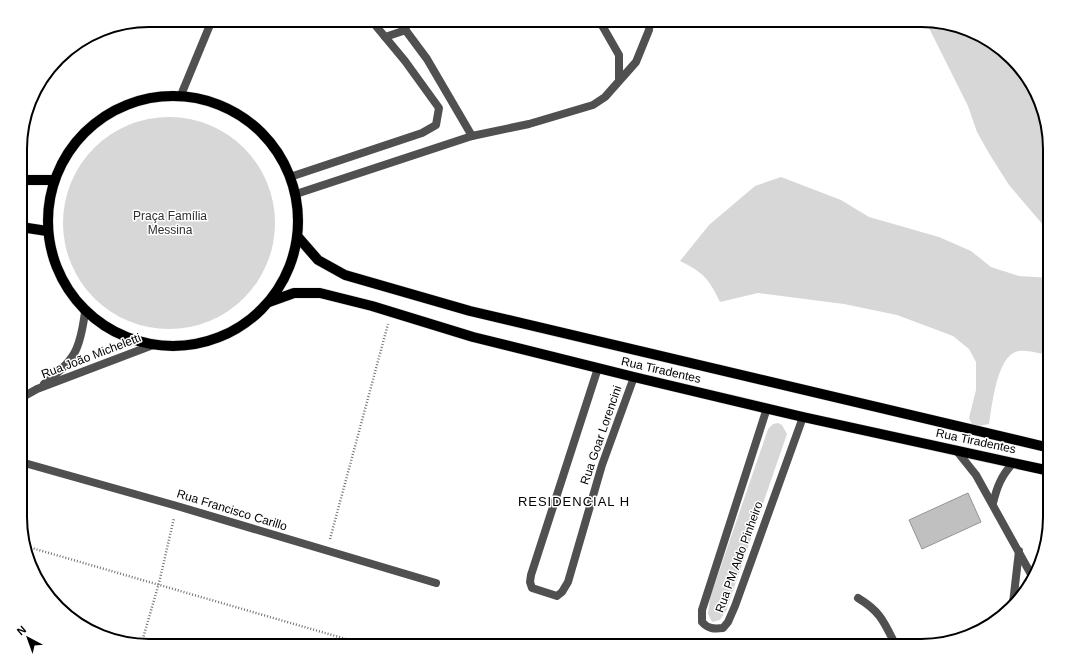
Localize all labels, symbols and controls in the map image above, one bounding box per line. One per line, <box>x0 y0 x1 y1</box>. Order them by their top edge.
park label: Praça Família Messina <box>133 209 207 237</box>
street label: Rua João Micheletti <box>39 331 143 381</box>
street label: Rua Tiradentes <box>620 354 702 386</box>
street label: Rua Goar Lorencini <box>577 384 625 486</box>
street label: Rua Tiradentes <box>935 426 1017 456</box>
street label: Rua Francisco Carillo <box>175 487 289 534</box>
district label: RESIDENCIAL H <box>518 494 630 509</box>
street label: Rua PM Aldo Pinheiro <box>712 499 766 615</box>
north arrow <box>8 618 48 658</box>
text: N <box>15 623 28 638</box>

